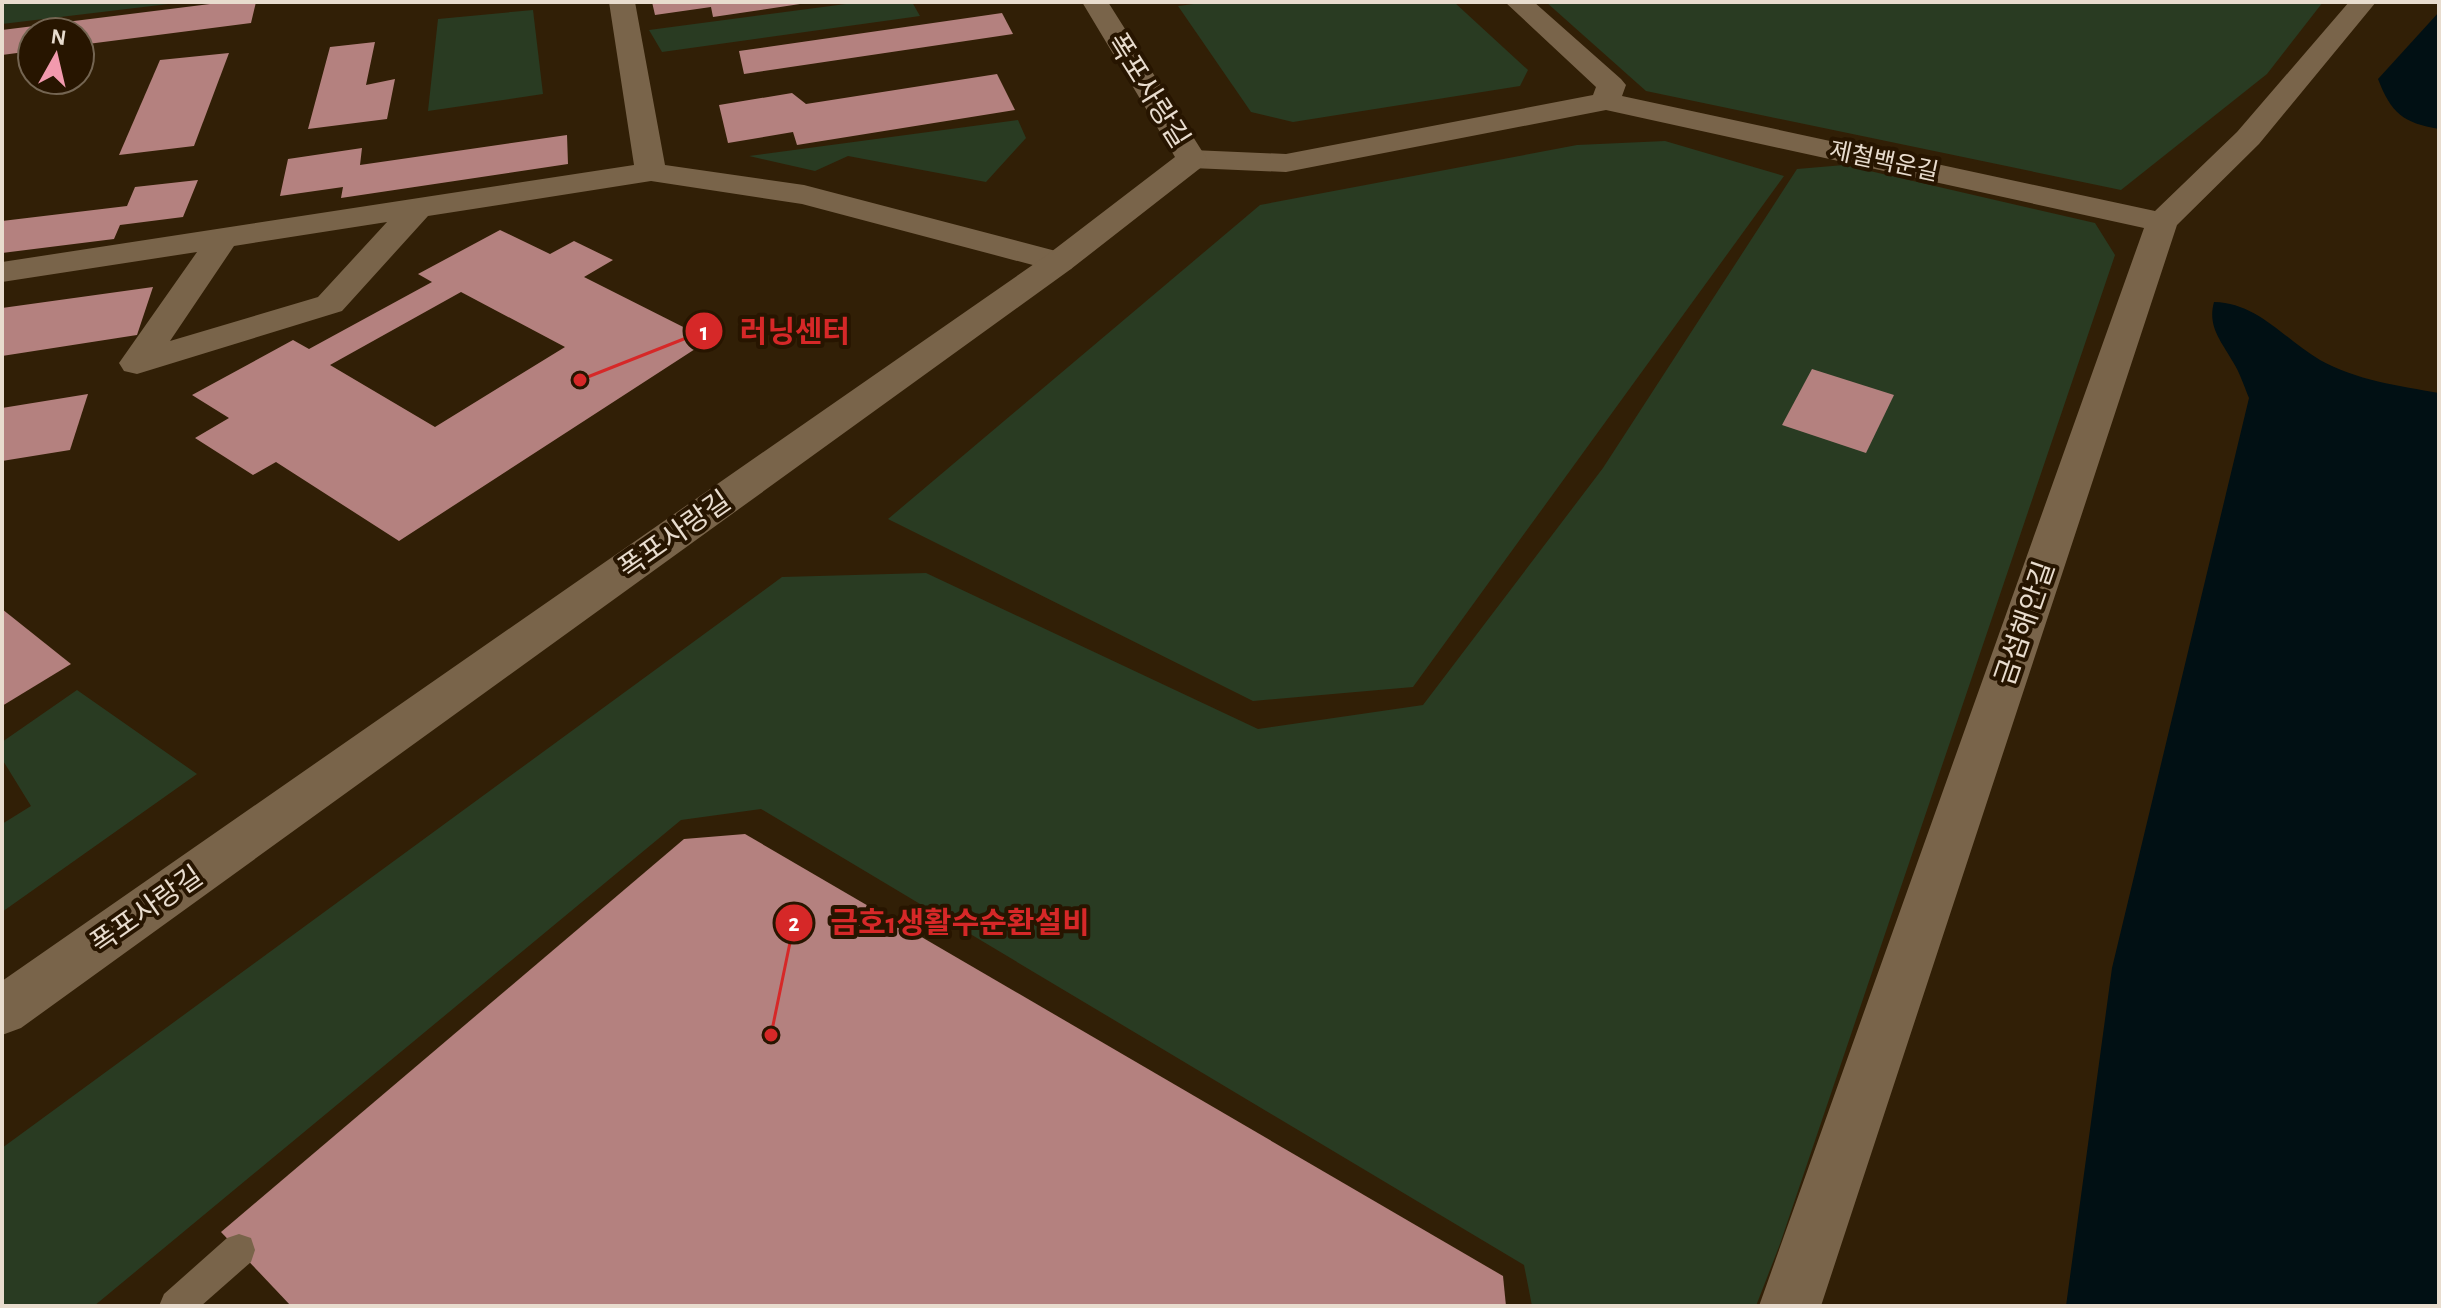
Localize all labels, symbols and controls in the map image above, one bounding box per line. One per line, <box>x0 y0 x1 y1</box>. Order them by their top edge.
north arrow <box>16 16 96 96</box>
text: N <box>50 25 68 49</box>
street label: 폭포사랑길 <box>1101 28 1195 153</box>
street label: 제철백운길 <box>1827 138 1940 185</box>
callout: 러닝센터 <box>684 304 866 358</box>
text: 러닝센터 <box>740 316 850 348</box>
text: 1 <box>700 321 708 345</box>
street label: 폭포사랑길 <box>613 486 736 584</box>
street label: 금섬해안길 <box>1990 558 2060 689</box>
street label: 폭포사랑길 <box>85 861 208 959</box>
callout: 금호1생활수순환설비 <box>774 896 1105 950</box>
text: 금호1생활수순환설비 <box>830 907 1090 939</box>
text: 2 <box>788 912 800 936</box>

